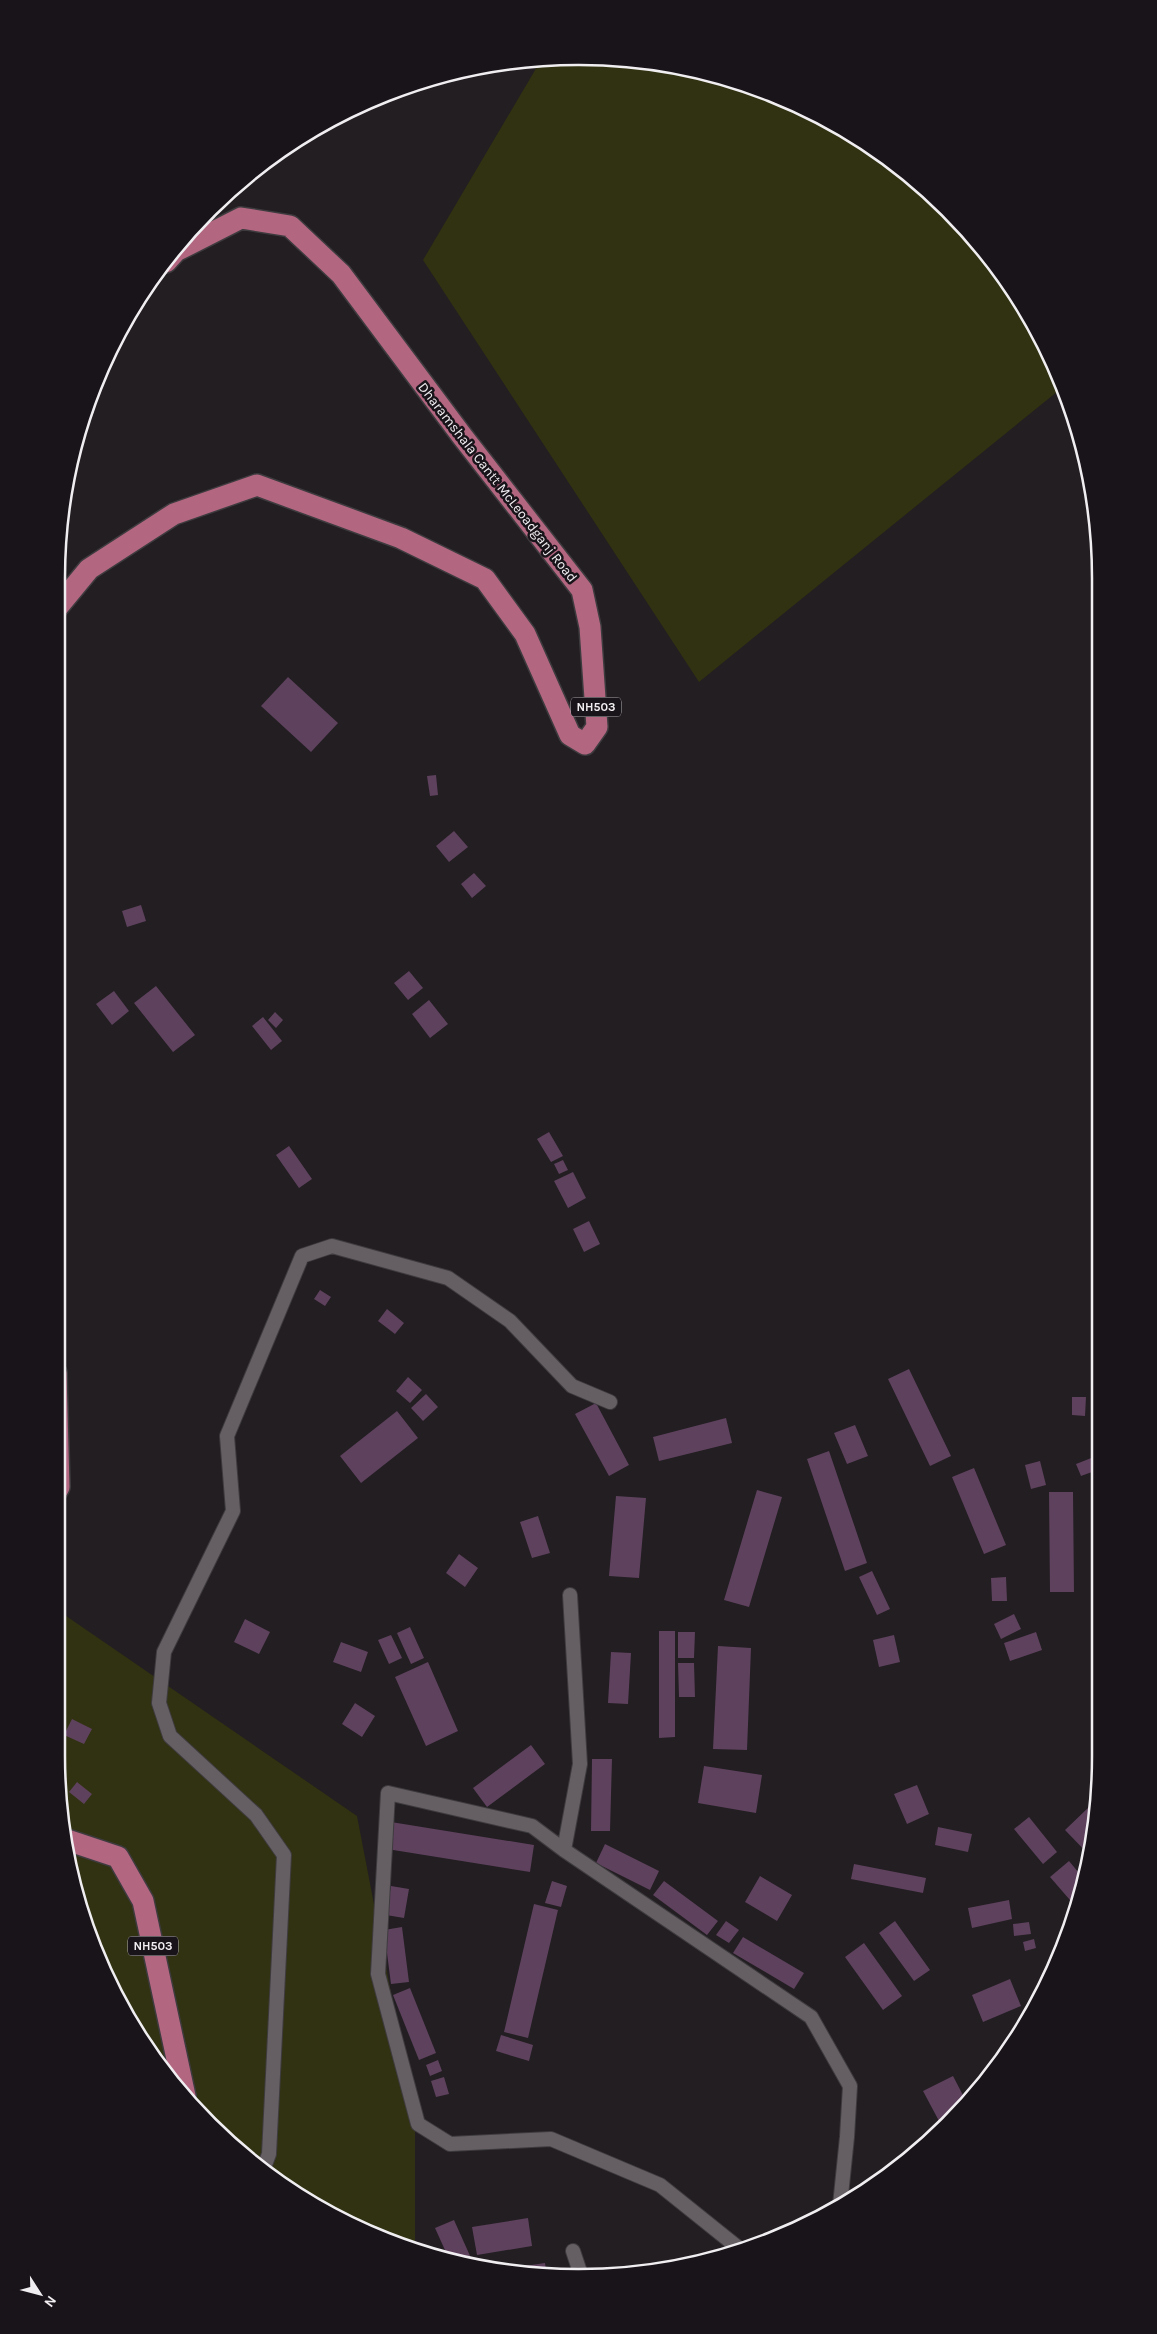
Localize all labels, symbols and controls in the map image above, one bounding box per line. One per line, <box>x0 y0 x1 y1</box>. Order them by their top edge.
street label: Dharamshala Cantt McLeoadganj Road <box>414 379 581 586</box>
road number: NH503 <box>571 698 621 716</box>
road number: NH503 <box>128 1936 178 1955</box>
north arrow <box>15 2269 65 2319</box>
text: N <box>40 2292 60 2310</box>

